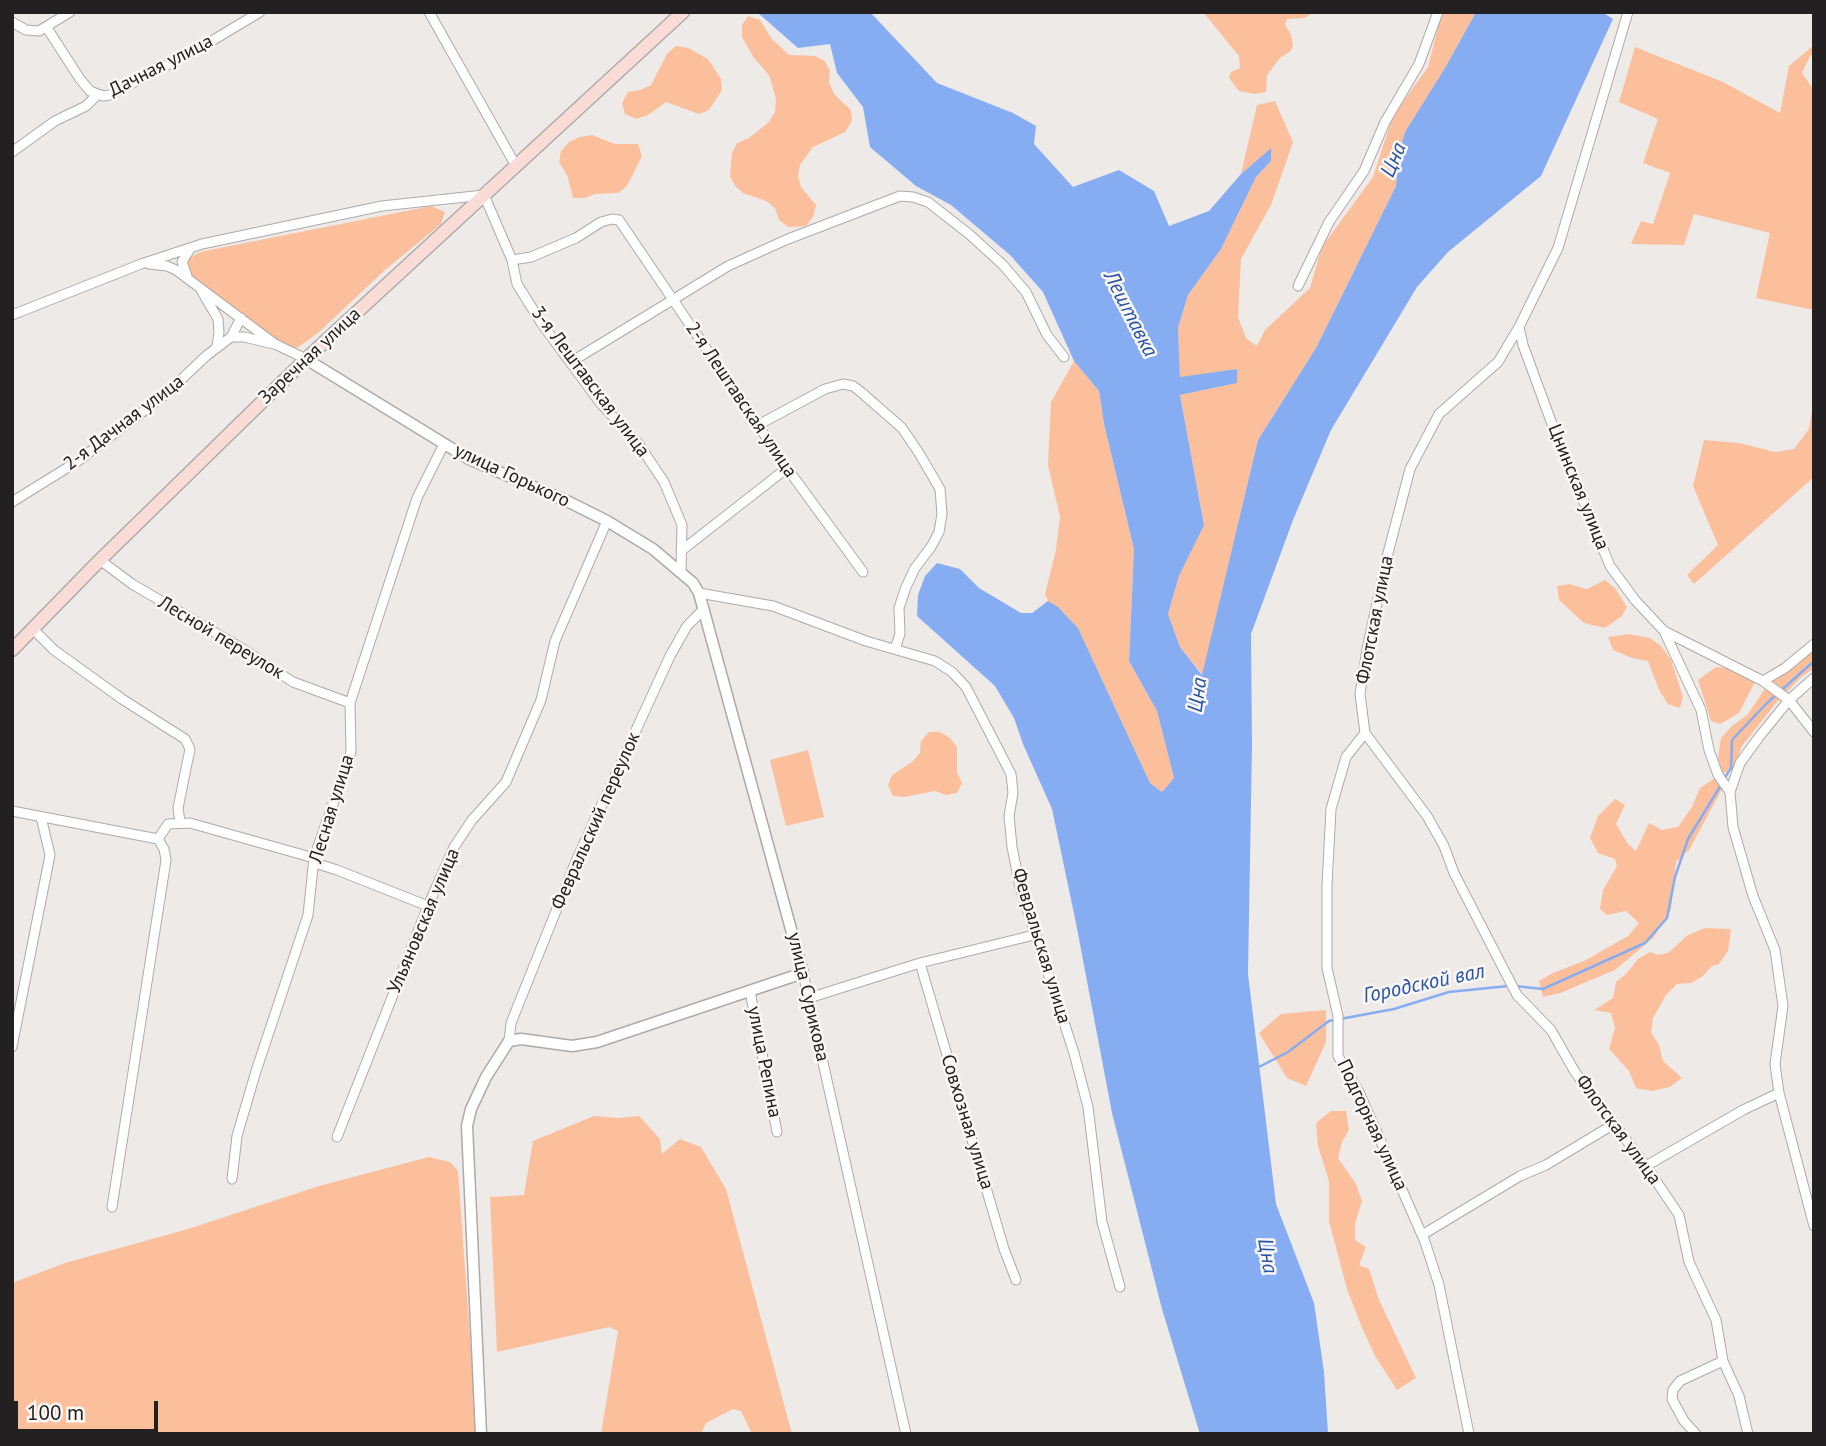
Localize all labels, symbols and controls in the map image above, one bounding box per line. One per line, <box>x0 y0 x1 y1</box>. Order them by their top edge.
street label: Дачная улица <box>105 30 217 102</box>
water label: Цна <box>1376 139 1412 181</box>
water label: Лештавка <box>1098 267 1162 361</box>
street label: 3-я Лештавская улица <box>526 302 654 462</box>
street label: Заречная улица <box>254 303 366 409</box>
street label: 2-я Лештавская улица <box>680 318 802 482</box>
street label: 2-я Дачная улица <box>59 370 189 476</box>
street label: Цнинская улица <box>1542 421 1614 553</box>
street label: улица Горького <box>451 439 573 513</box>
street label: Флотская улица <box>1351 554 1399 686</box>
street label: Лесной переулок <box>154 592 288 684</box>
water label: Цна <box>1183 676 1213 714</box>
street label: Февральский переулок <box>547 729 645 913</box>
street label: Лесная улица <box>305 752 359 866</box>
street label: Ульяновская улица <box>383 845 465 997</box>
street label: Февральская улица <box>1007 866 1075 1026</box>
street label: улица Сурикова <box>782 930 834 1064</box>
water label: Городской вал <box>1361 959 1487 1009</box>
street label: улица Репина <box>742 1004 786 1120</box>
street label: Совхозная улица <box>936 1052 998 1192</box>
street label: Подгорная улица <box>1332 1056 1412 1194</box>
street label: Флотская улица <box>1570 1071 1666 1189</box>
water label: Цна <box>1252 1237 1282 1275</box>
scale bar <box>18 1386 161 1430</box>
text: 100 m <box>27 1399 84 1426</box>

